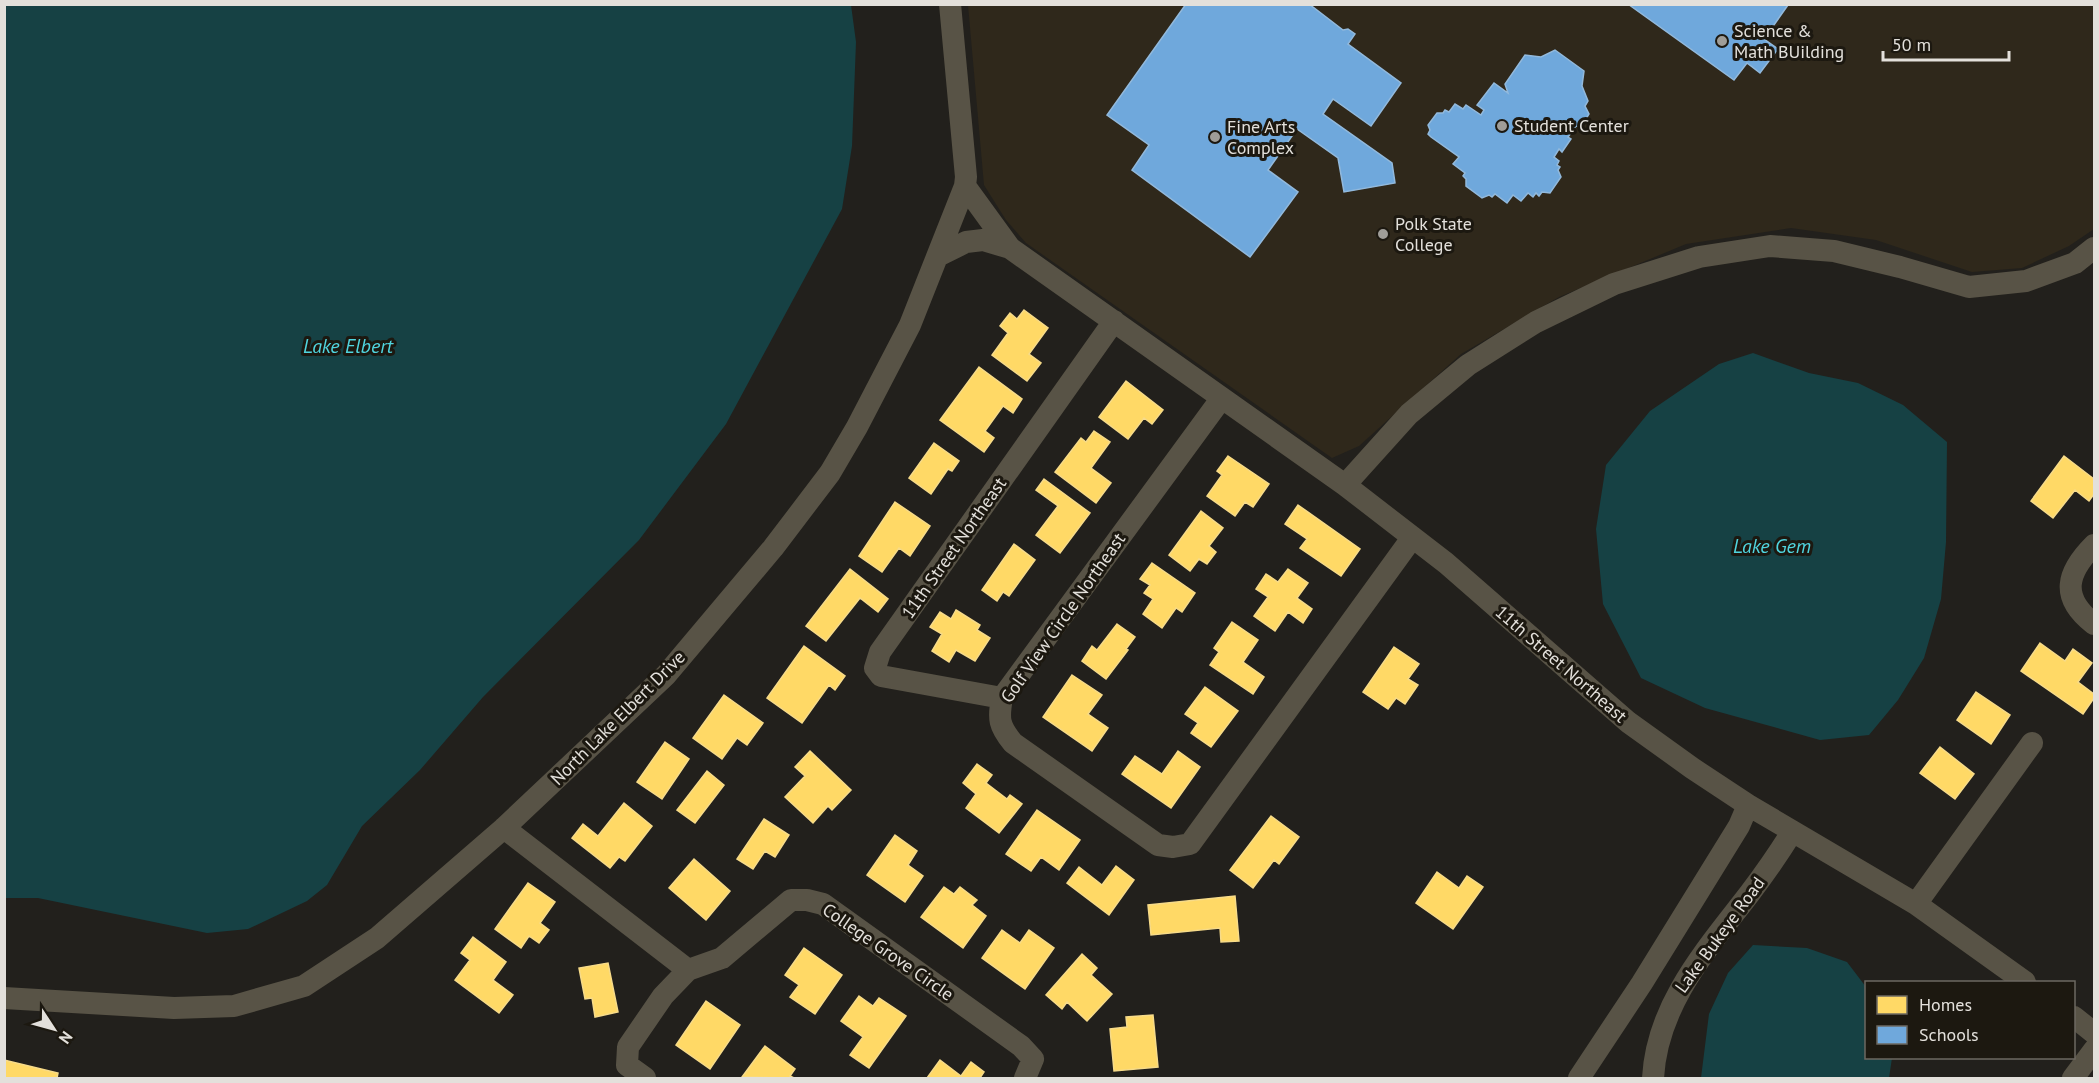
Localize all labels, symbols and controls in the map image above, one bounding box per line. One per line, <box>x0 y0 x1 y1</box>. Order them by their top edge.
place label: Science & Math BUilding <box>1734 19 1844 63</box>
scale bar <box>1883 24 2009 62</box>
text: 50 m <box>1892 33 1931 56</box>
marker: Science & Math BUilding <box>1715 34 1729 48</box>
place label: Student Center <box>1514 114 1629 137</box>
place label: Fine Arts Complex <box>1227 115 1295 159</box>
marker: Student Center <box>1495 119 1509 133</box>
marker: Fine Arts Complex <box>1208 130 1222 144</box>
place label: Polk State College <box>1395 212 1472 256</box>
marker: Polk State College <box>1376 227 1390 241</box>
water label: Lake Elbert <box>303 333 395 359</box>
street label: 11th Street Northeast <box>896 473 1011 623</box>
street label: Golf View Circle Northeast <box>995 528 1130 707</box>
water label: Lake Gem <box>1733 533 1811 559</box>
street label: 11th Street Northeast <box>1491 600 1632 727</box>
street label: North Lake Elbert Drive <box>545 645 690 790</box>
street label: Lake Bukeye Road <box>1670 872 1769 997</box>
street label: College Grove Circle <box>818 898 958 1005</box>
legend <box>1865 981 2075 1059</box>
text: Homes <box>1919 993 1972 1016</box>
north arrow <box>24 999 84 1059</box>
text: Schools <box>1919 1023 1979 1046</box>
text: N <box>55 1028 77 1048</box>

